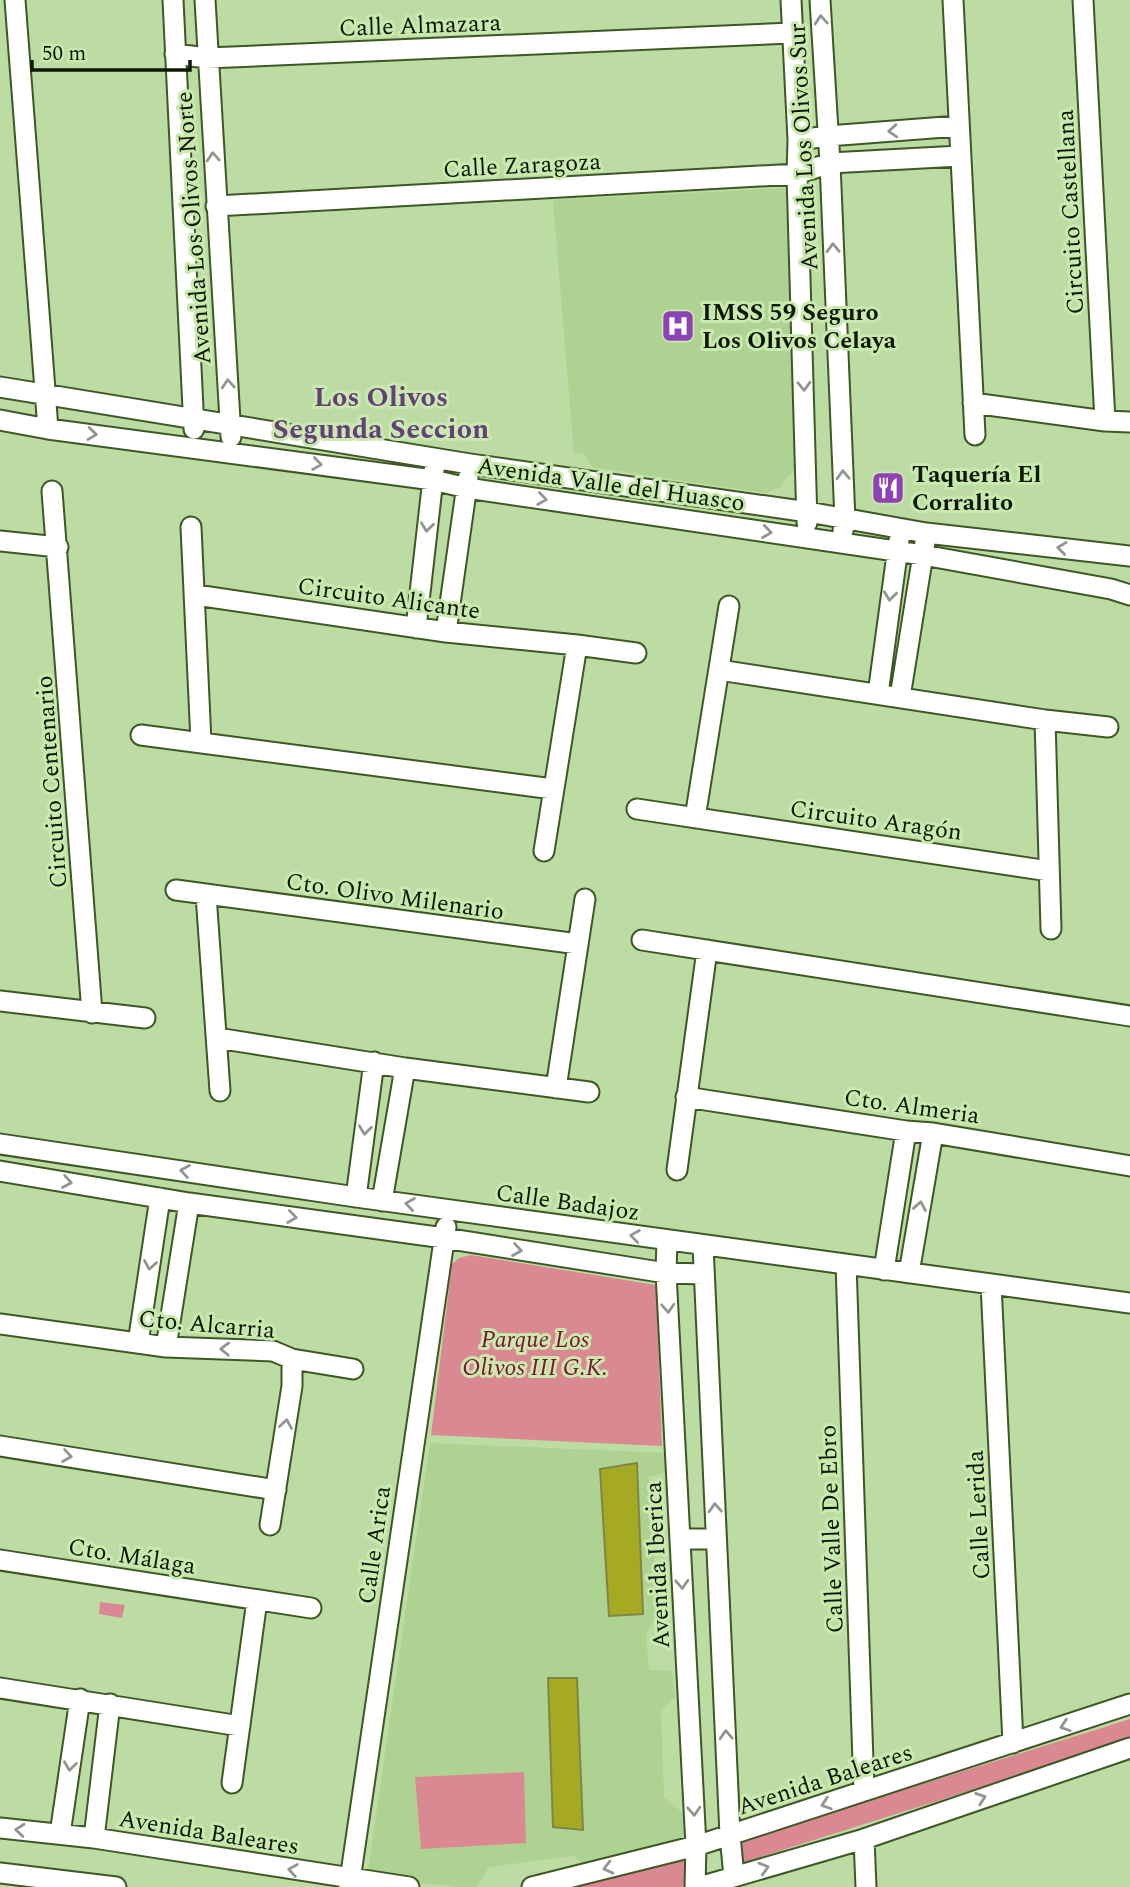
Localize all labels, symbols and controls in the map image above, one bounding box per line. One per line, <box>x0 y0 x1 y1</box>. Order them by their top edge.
street label: Calle Almazara <box>338 5 502 47</box>
one-way arrow <box>814 15 829 26</box>
street label: Avenida Los Olivos Sur <box>780 22 828 272</box>
scale bar <box>32 28 189 72</box>
text: 50 m <box>42 38 86 70</box>
street label: Avenida Los Olivos Norte <box>166 90 222 366</box>
street label: Circuito Castellana <box>1048 108 1094 315</box>
one-way arrow <box>887 123 898 138</box>
street label: Calle Zaragoza <box>442 144 602 188</box>
one-way arrow <box>206 151 221 162</box>
one-way arrow <box>826 242 841 253</box>
place label: IMSS 59 Seguro Los Olivos Celaya <box>702 295 897 359</box>
hospital icon: IMSS 59 Seguro Los Olivos Celaya <box>659 307 697 345</box>
district label: Los Olivos Segunda Seccion <box>273 376 489 451</box>
one-way arrow <box>220 379 235 390</box>
one-way arrow <box>796 382 812 392</box>
one-way arrow <box>86 427 97 442</box>
street label: Avenida Valle del Huasco <box>475 448 747 522</box>
one-way arrow <box>311 457 323 472</box>
place label: Taquería El Corralito <box>912 457 1041 521</box>
one-way arrow <box>835 469 850 480</box>
restaurant icon: Taquería El Corralito <box>869 469 907 507</box>
one-way arrow <box>536 491 548 506</box>
one-way arrow <box>420 521 435 532</box>
one-way arrow <box>761 524 773 539</box>
one-way arrow <box>1056 541 1068 556</box>
street label: Circuito Alicante <box>295 568 482 630</box>
one-way arrow <box>883 590 898 602</box>
street label: Circuito Centenario <box>27 674 77 889</box>
street label: Circuito Aragón <box>787 791 964 851</box>
street label: Cto. Olivo Milenario <box>284 864 506 930</box>
street label: Cto. Almeria <box>842 1080 982 1134</box>
one-way arrow <box>358 1124 373 1136</box>
one-way arrow <box>179 1164 190 1179</box>
one-way arrow <box>61 1174 73 1189</box>
street label: Calle Badajoz <box>493 1175 642 1231</box>
one-way arrow <box>404 1197 415 1212</box>
one-way arrow <box>912 1200 927 1212</box>
one-way arrow <box>286 1210 298 1225</box>
one-way arrow <box>629 1228 641 1243</box>
one-way arrow <box>511 1242 523 1257</box>
one-way arrow <box>143 1259 158 1271</box>
street label: Cto. Alcarria <box>137 1301 277 1349</box>
one-way arrow <box>660 1303 675 1314</box>
park label: Parque Los Olivos III G.K. <box>462 1322 608 1386</box>
one-way arrow <box>219 1342 230 1357</box>
one-way arrow <box>278 1419 293 1430</box>
street label: Calle Valle De Ebro <box>810 1424 854 1634</box>
one-way arrow <box>61 1448 73 1463</box>
street label: Calle Lerida <box>958 1449 1000 1581</box>
street label: Avenida Iberica <box>636 1480 680 1650</box>
street label: Calle Arica <box>349 1483 401 1607</box>
one-way arrow <box>708 1502 723 1513</box>
street label: Cto. Málaga <box>66 1529 198 1585</box>
one-way arrow <box>675 1579 690 1590</box>
one-way arrow <box>1060 1718 1072 1732</box>
one-way arrow <box>718 1729 733 1740</box>
street label: Avenida Baleares <box>733 1735 917 1825</box>
one-way arrow <box>63 1761 78 1772</box>
one-way arrow <box>974 1792 986 1806</box>
one-way arrow <box>820 1796 832 1810</box>
street label: Avenida Baleares <box>116 1801 302 1865</box>
one-way arrow <box>687 1806 702 1817</box>
one-way arrow <box>14 1823 25 1838</box>
one-way arrow <box>602 1860 614 1874</box>
one-way arrow <box>758 1861 770 1876</box>
one-way arrow <box>287 1863 299 1878</box>

